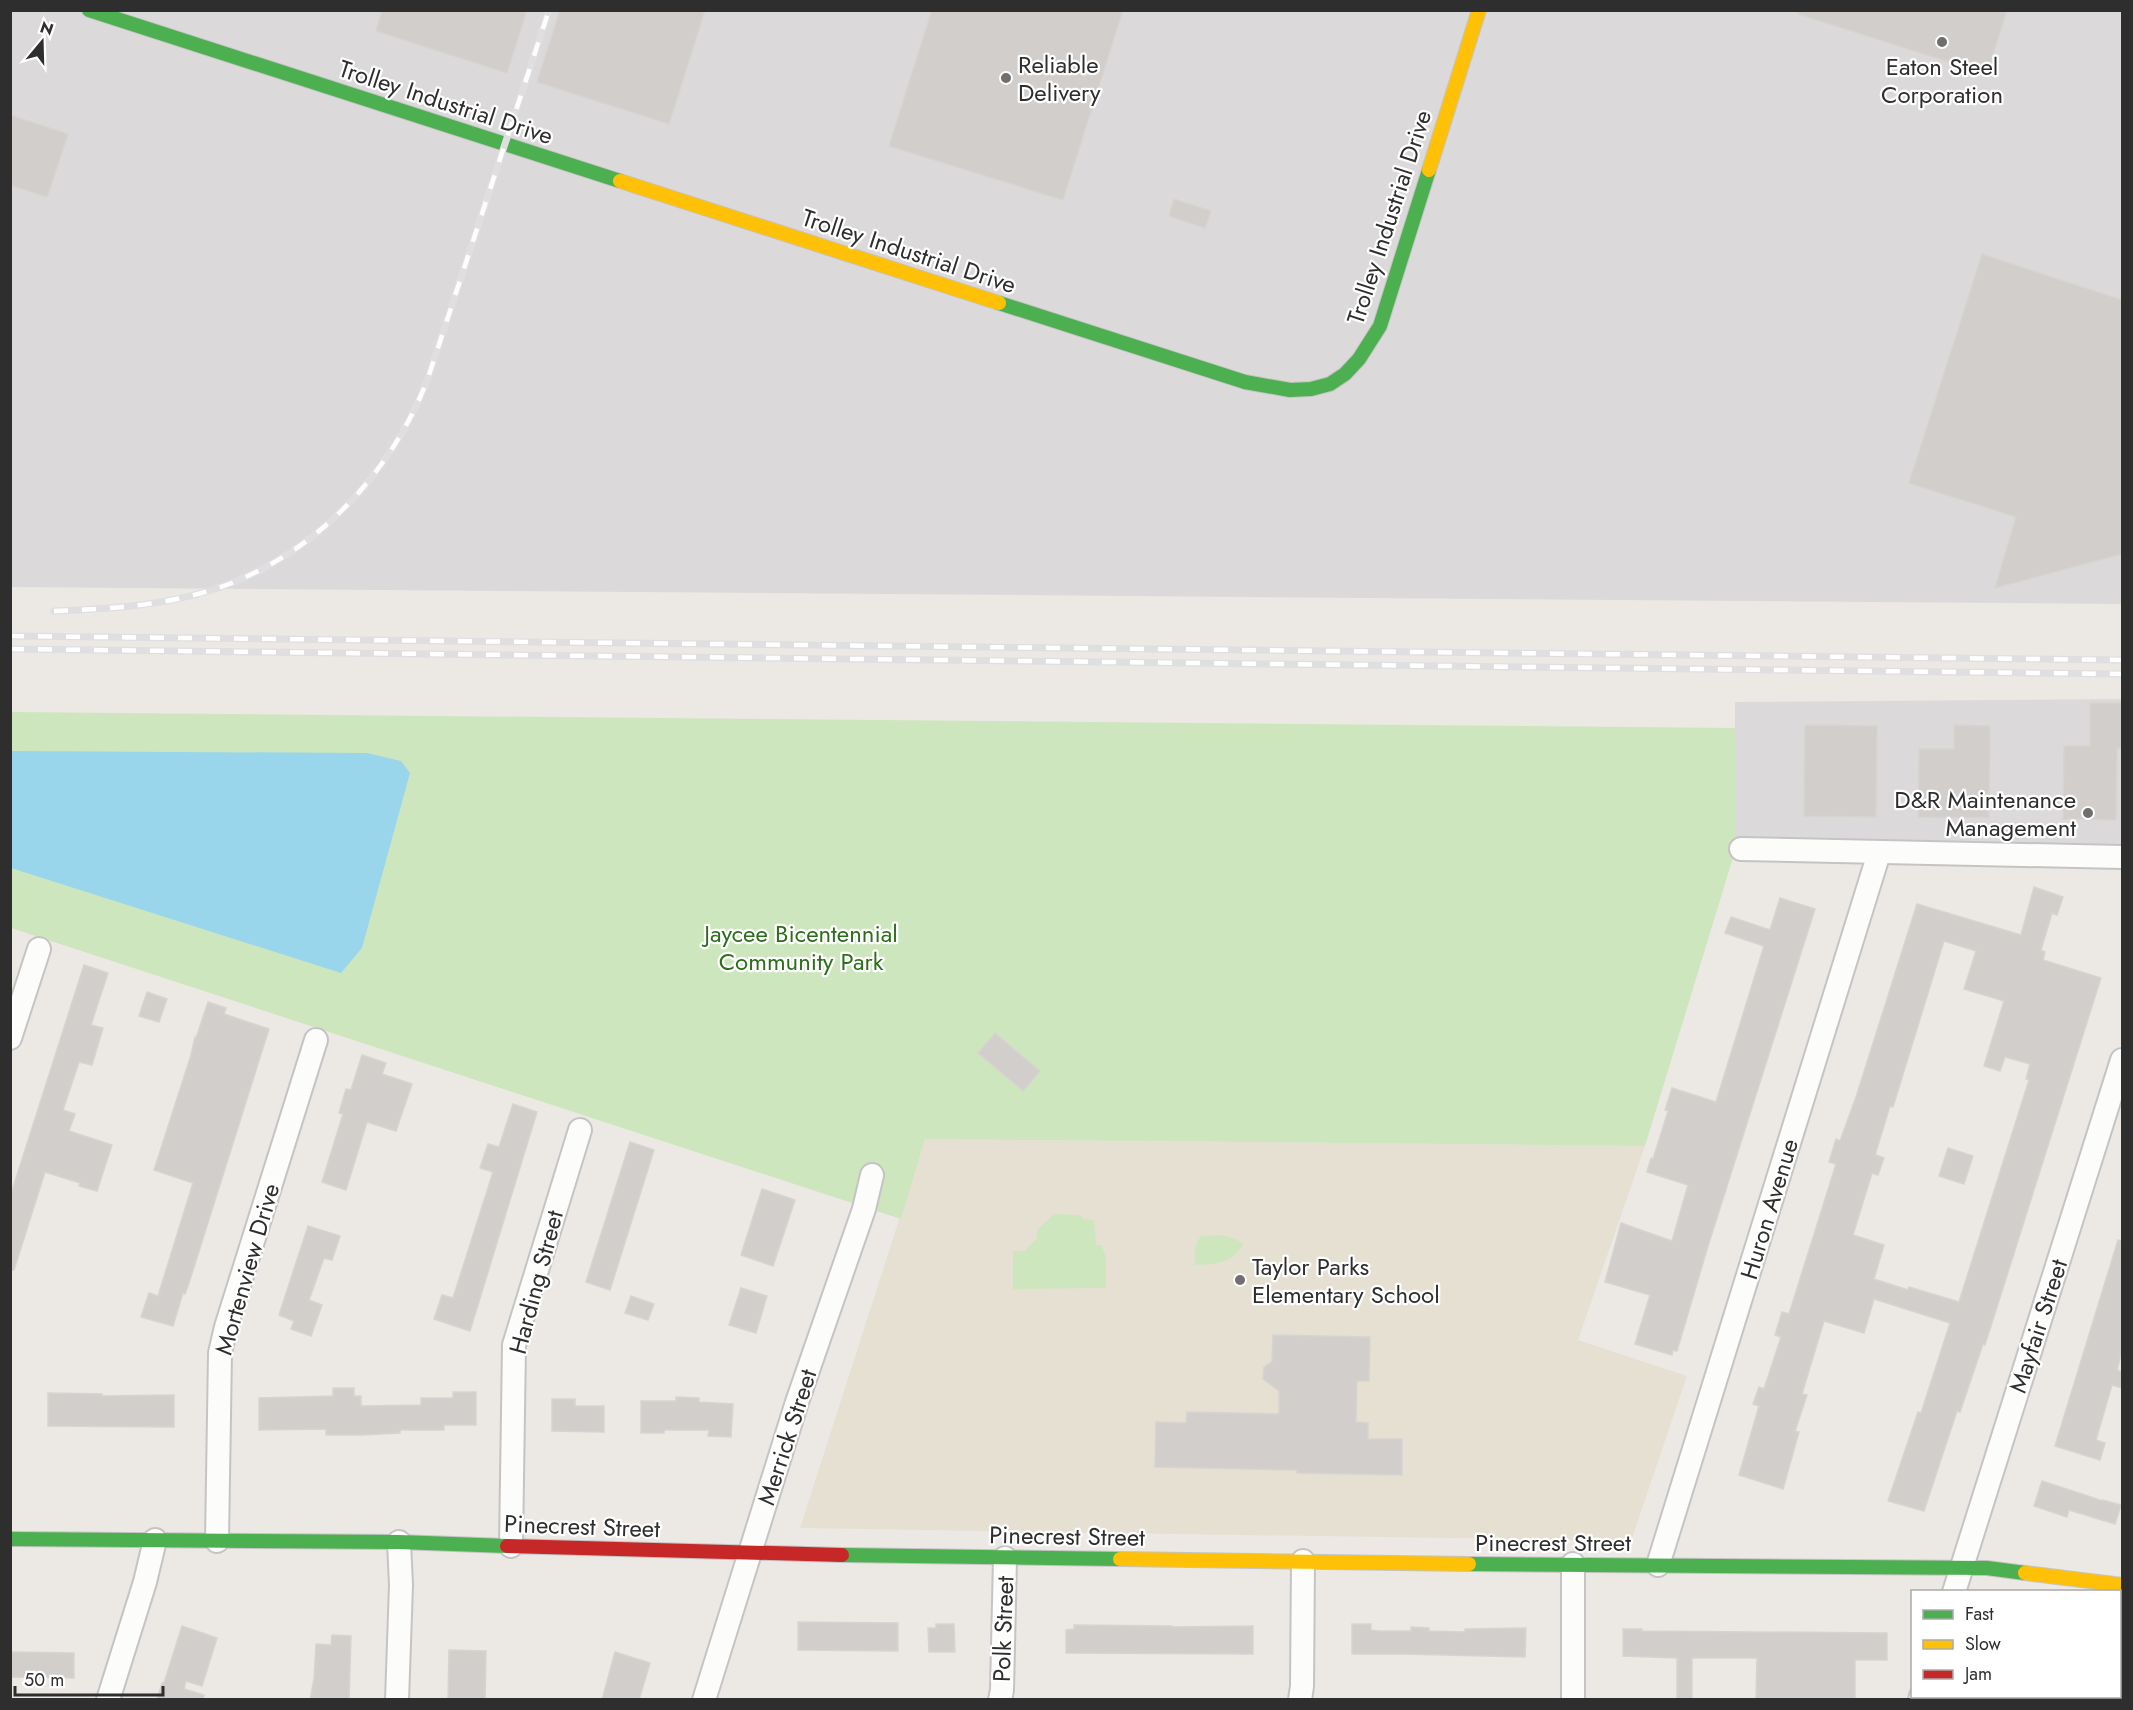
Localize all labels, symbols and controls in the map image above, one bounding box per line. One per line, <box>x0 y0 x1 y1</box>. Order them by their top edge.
north arrow <box>12 12 72 72</box>
text: N <box>37 15 56 41</box>
marker: Eaton Steel Corporation <box>1935 35 1949 49</box>
place label: Reliable Delivery <box>1018 47 1101 110</box>
place label: Eaton Steel Corporation <box>1881 49 2003 112</box>
street label: Trolley Industrial Drive <box>334 51 558 153</box>
marker: Reliable Delivery <box>999 71 1013 85</box>
street label: Trolley Industrial Drive <box>1338 105 1440 329</box>
street label: Trolley Industrial Drive <box>797 200 1021 302</box>
place label: D&R Maintenance Management <box>1894 782 2076 845</box>
marker: D&R Maintenance Management <box>2081 806 2095 820</box>
park label: Jaycee Bicentennial Community Park <box>701 916 898 979</box>
street label: Huron Avenue <box>1731 1134 1807 1284</box>
street label: Mortenview Drive <box>206 1179 288 1359</box>
street label: Harding Street <box>500 1206 572 1358</box>
place label: Taylor Parks Elementary School <box>1252 1249 1440 1312</box>
street label: Mayfair Street <box>2000 1254 2076 1397</box>
marker: Taylor Parks Elementary School <box>1233 1273 1247 1287</box>
street label: Merrick Street <box>749 1364 826 1509</box>
street label: Pinecrest Street <box>503 1506 661 1546</box>
street label: Pinecrest Street <box>989 1517 1146 1555</box>
street label: Pinecrest Street <box>1475 1525 1631 1560</box>
street label: Polk Street <box>984 1575 1022 1683</box>
legend <box>1911 1590 2121 1698</box>
text: Fast <box>1965 1601 1994 1627</box>
text: Slow <box>1965 1631 2002 1657</box>
scale bar <box>15 1659 164 1697</box>
text: Jam <box>1963 1661 1992 1687</box>
text: 50 m <box>24 1667 64 1693</box>

